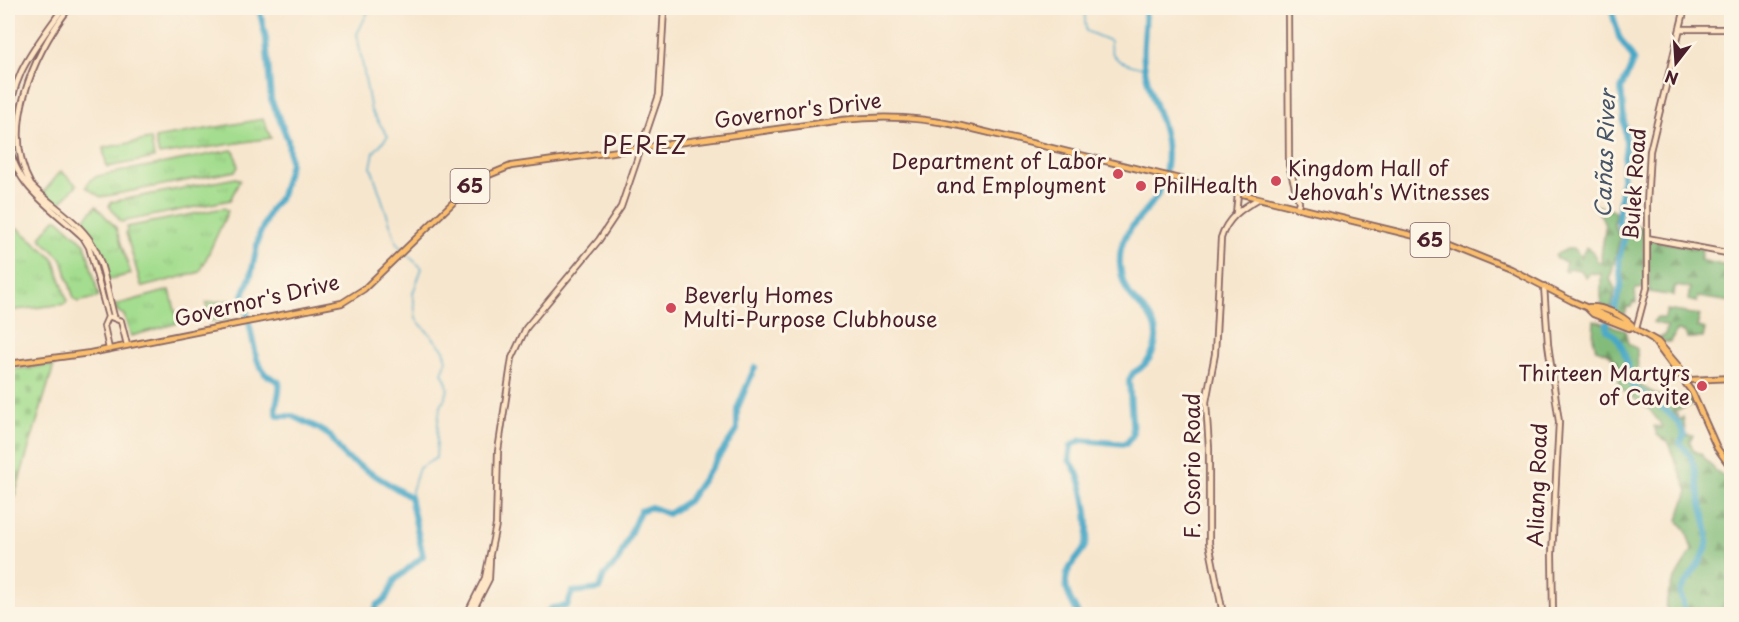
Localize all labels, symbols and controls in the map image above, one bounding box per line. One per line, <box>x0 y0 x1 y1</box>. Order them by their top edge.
north arrow <box>1646 33 1706 93</box>
text: N <box>1662 65 1681 92</box>
street label: Governor's Drive <box>712 83 883 135</box>
water label: Cañas River <box>1585 86 1622 218</box>
district label: PEREZ <box>602 126 688 162</box>
street label: Bulek Road <box>1613 127 1653 241</box>
place label: Department of Labor and Employment <box>891 144 1106 200</box>
place label: Kingdom Hall of Jehovah's Witnesses <box>1288 151 1490 207</box>
marker: Department of Labor and Employment <box>1111 167 1125 181</box>
place label: PhilHealth <box>1153 168 1258 200</box>
road number: 65 <box>450 169 490 203</box>
marker: Kingdom Hall of Jehovah's Witnesses <box>1269 174 1283 188</box>
marker: PhilHealth <box>1134 179 1148 193</box>
road number: 65 <box>1410 223 1450 257</box>
street label: Governor's Drive <box>171 265 342 334</box>
place label: Beverly Homes Multi-Purpose Clubhouse <box>683 278 937 334</box>
marker: Beverly Homes Multi-Purpose Clubhouse <box>664 301 678 315</box>
place label: Thirteen Martyrs of Cavite <box>1518 356 1690 412</box>
marker: Thirteen Martyrs of Cavite <box>1695 379 1709 393</box>
street label: F. Osorio Road <box>1175 393 1207 539</box>
street label: Aliang Road <box>1518 422 1554 547</box>

